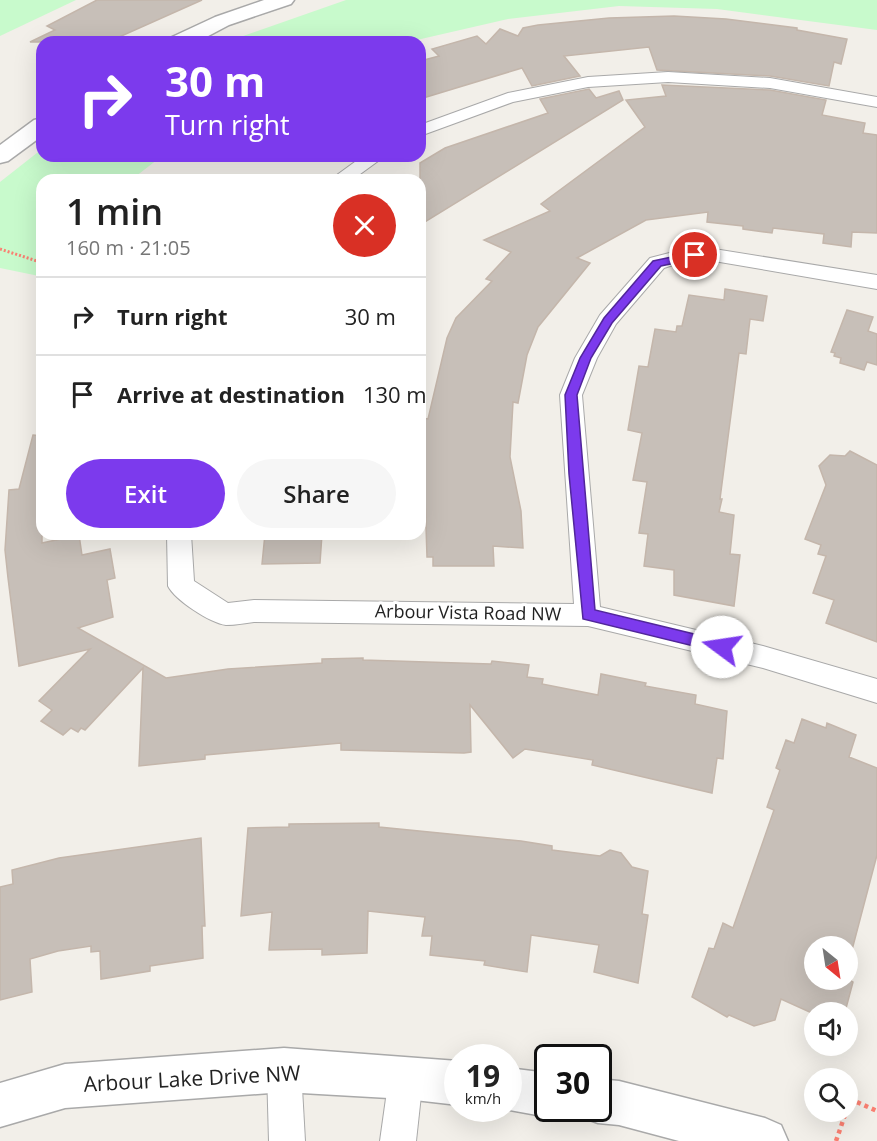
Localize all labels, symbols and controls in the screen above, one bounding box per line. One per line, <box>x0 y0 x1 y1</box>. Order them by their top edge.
text: 30 m <box>165 52 265 109</box>
icon: right <box>66 60 144 138</box>
text: Turn right <box>165 106 290 143</box>
text: 1 min <box>66 187 163 236</box>
button: close <box>333 194 396 257</box>
pin <box>669 229 720 280</box>
text: 160 m · 21:05 <box>66 234 191 261</box>
icon: arrive <box>678 238 711 271</box>
icon: right <box>66 300 99 333</box>
text: Turn right <box>117 301 228 331</box>
text: 30 m <box>345 301 396 331</box>
icon: arrive <box>66 378 99 411</box>
text: Arrive at destination <box>117 379 345 409</box>
text: 130 m <box>363 379 427 409</box>
button: Exit <box>66 459 225 528</box>
button: Share <box>237 459 396 528</box>
street label: Arbour Vista Road NW <box>375 598 562 626</box>
position arrow <box>690 615 754 679</box>
north arrow <box>804 936 858 990</box>
map controls <box>804 936 858 1122</box>
button: sound <box>804 1002 858 1056</box>
speed limit sign: 30 <box>534 1044 612 1122</box>
text: 19 <box>466 1055 500 1096</box>
street label: Arbour Lake Drive NW <box>83 1058 302 1098</box>
button: search <box>804 1068 858 1122</box>
text: km/h <box>465 1088 501 1108</box>

